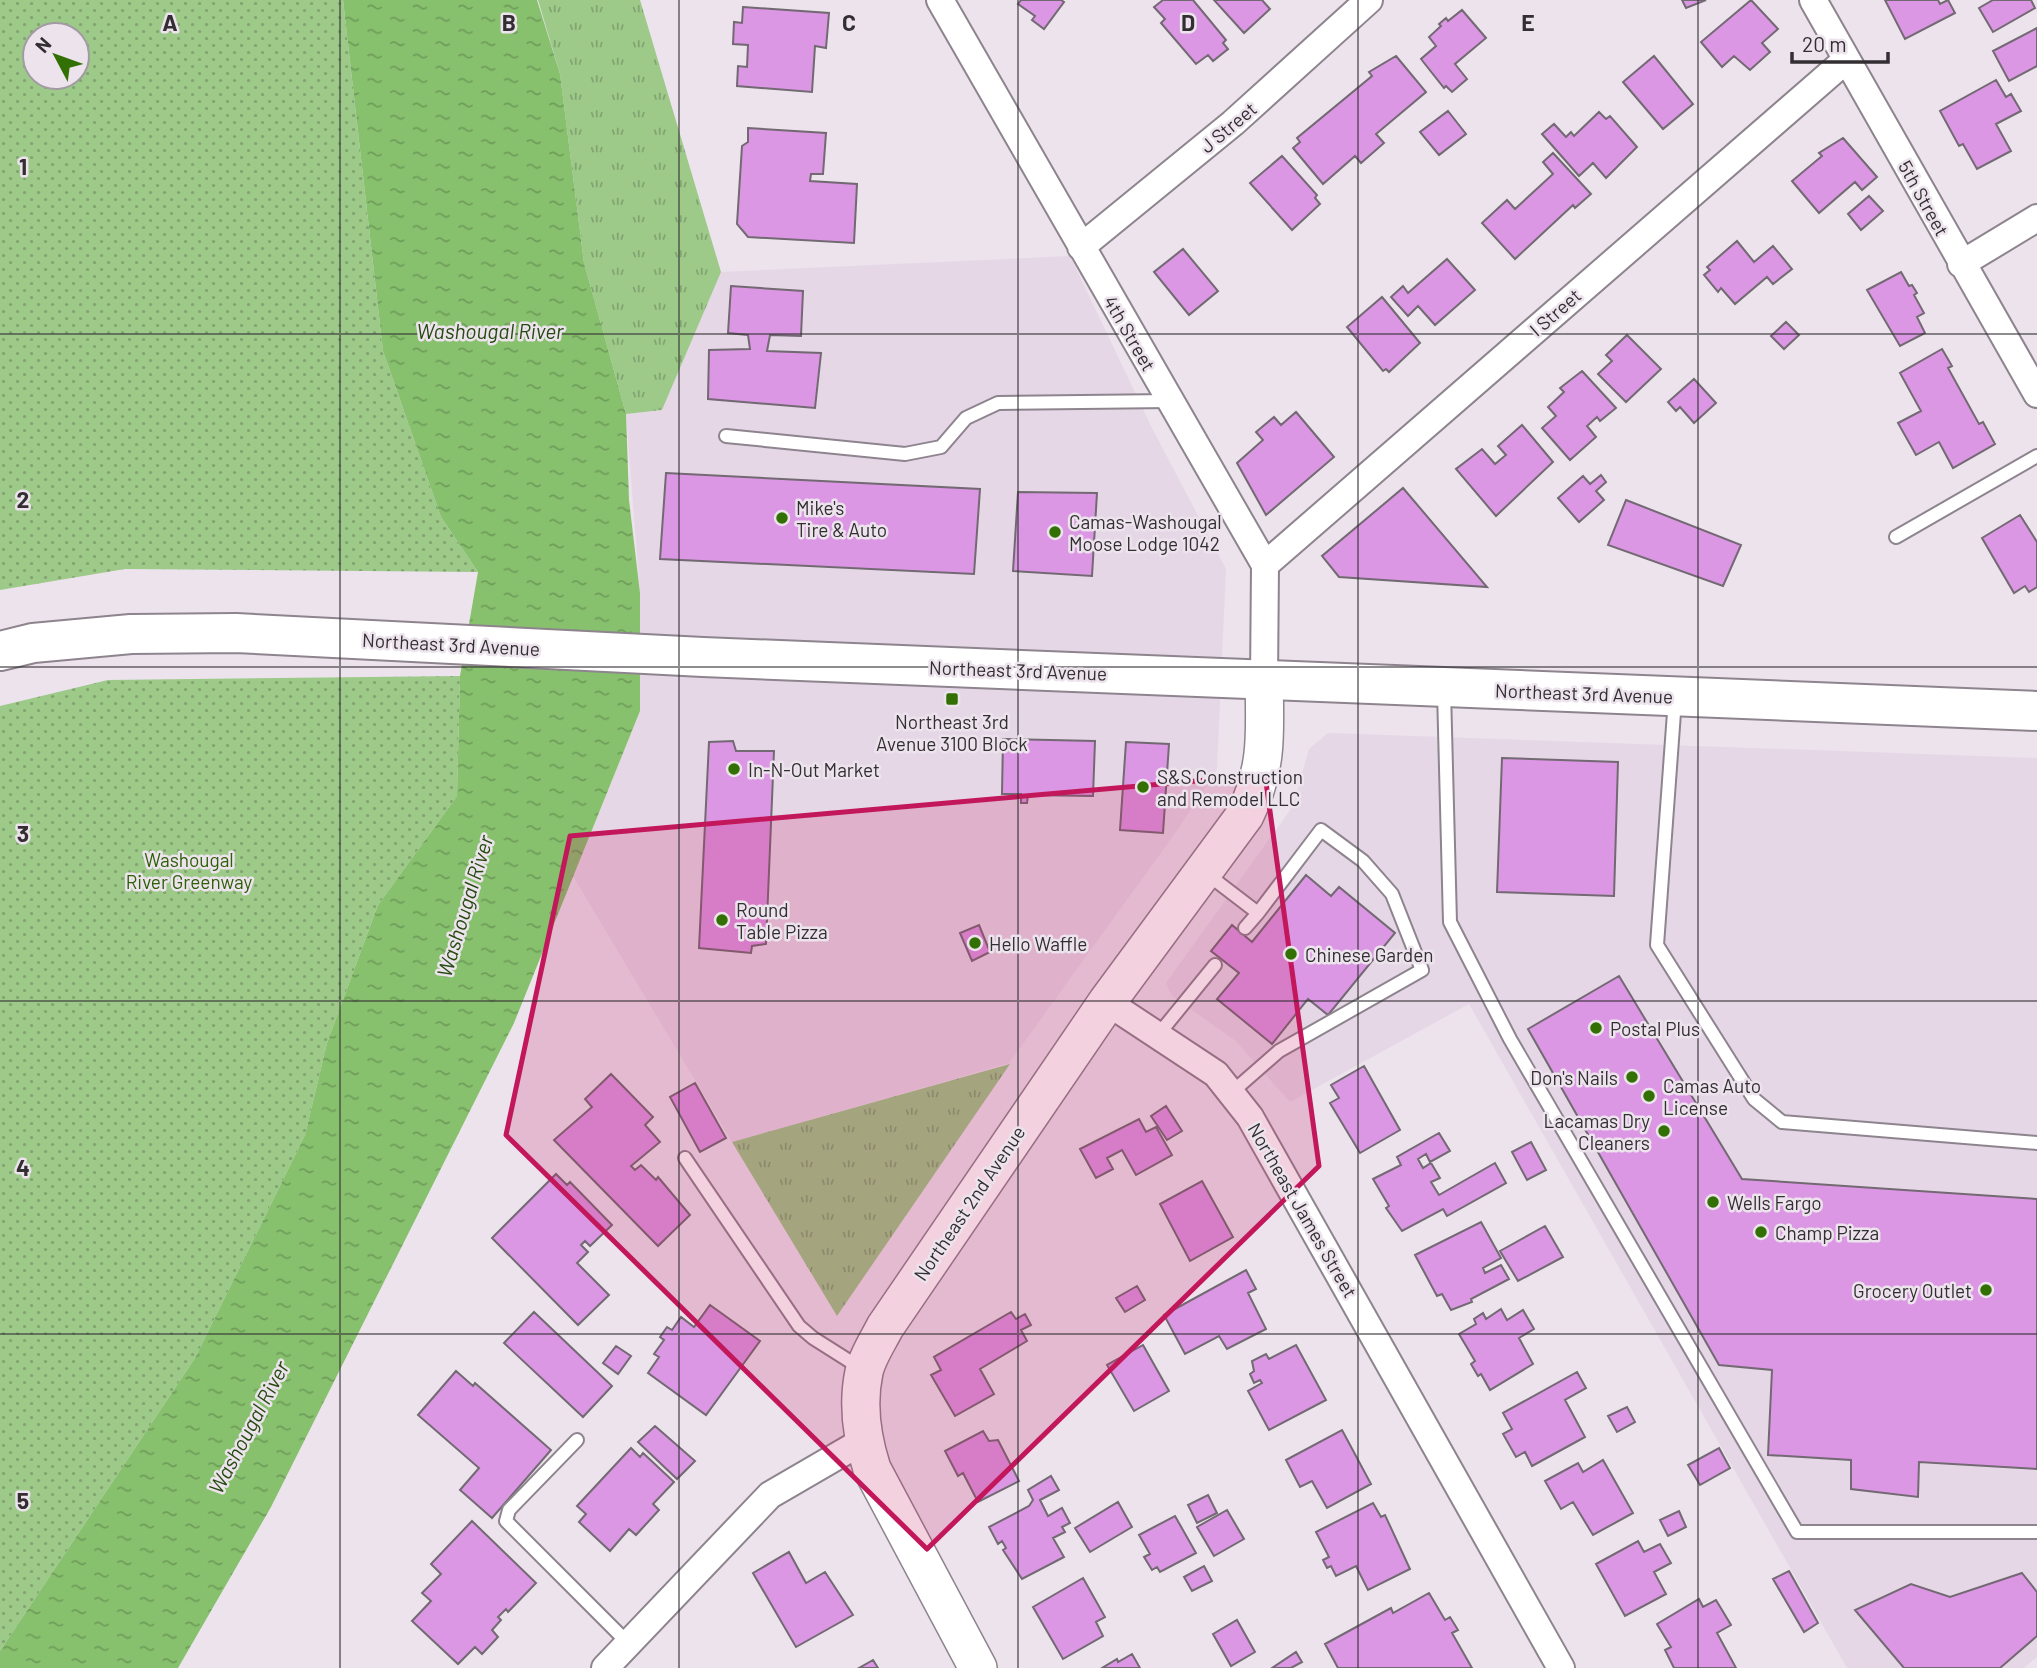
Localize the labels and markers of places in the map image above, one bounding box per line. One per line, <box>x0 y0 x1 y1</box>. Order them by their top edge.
place label: Mike's Tire & Auto <box>796 496 887 541</box>
marker: Mike's Tire & Auto <box>774 510 790 526</box>
place label: Camas-Washougal Moose Lodge 1042 <box>1069 510 1222 555</box>
marker: Camas-Washougal Moose Lodge 1042 <box>1047 524 1063 540</box>
marker: Northeast 3rd Avenue 3100 Block <box>944 691 960 707</box>
place label: Northeast 3rd Avenue 3100 Block <box>876 710 1028 755</box>
place label: In-N-Out Market <box>748 758 880 781</box>
marker: In-N-Out Market <box>726 761 742 777</box>
place label: S&S Construction and Remodel LLC <box>1157 765 1303 810</box>
marker: S&S Construction and Remodel LLC <box>1135 779 1151 795</box>
place label: Round Table Pizza <box>736 898 828 943</box>
marker: Round Table Pizza <box>714 912 730 928</box>
place label: Hello Waffle <box>989 932 1087 955</box>
marker: Hello Waffle <box>967 935 983 951</box>
place label: Chinese Garden <box>1305 943 1434 966</box>
marker: Chinese Garden <box>1283 946 1299 962</box>
place label: Postal Plus <box>1610 1017 1700 1040</box>
marker: Postal Plus <box>1588 1020 1604 1036</box>
place label: Don's Nails <box>1530 1066 1618 1089</box>
marker: Don's Nails <box>1624 1069 1640 1085</box>
place label: Camas Auto License <box>1663 1074 1761 1119</box>
marker: Camas Auto License <box>1641 1088 1657 1104</box>
place label: Lacamas Dry Cleaners <box>1544 1109 1650 1154</box>
marker: Lacamas Dry Cleaners <box>1656 1123 1672 1139</box>
place label: Wells Fargo <box>1727 1191 1822 1214</box>
marker: Wells Fargo <box>1705 1194 1721 1210</box>
place label: Champ Pizza <box>1775 1221 1879 1244</box>
marker: Champ Pizza <box>1753 1224 1769 1240</box>
place label: Grocery Outlet <box>1853 1279 1972 1302</box>
marker: Grocery Outlet <box>1978 1282 1994 1298</box>

